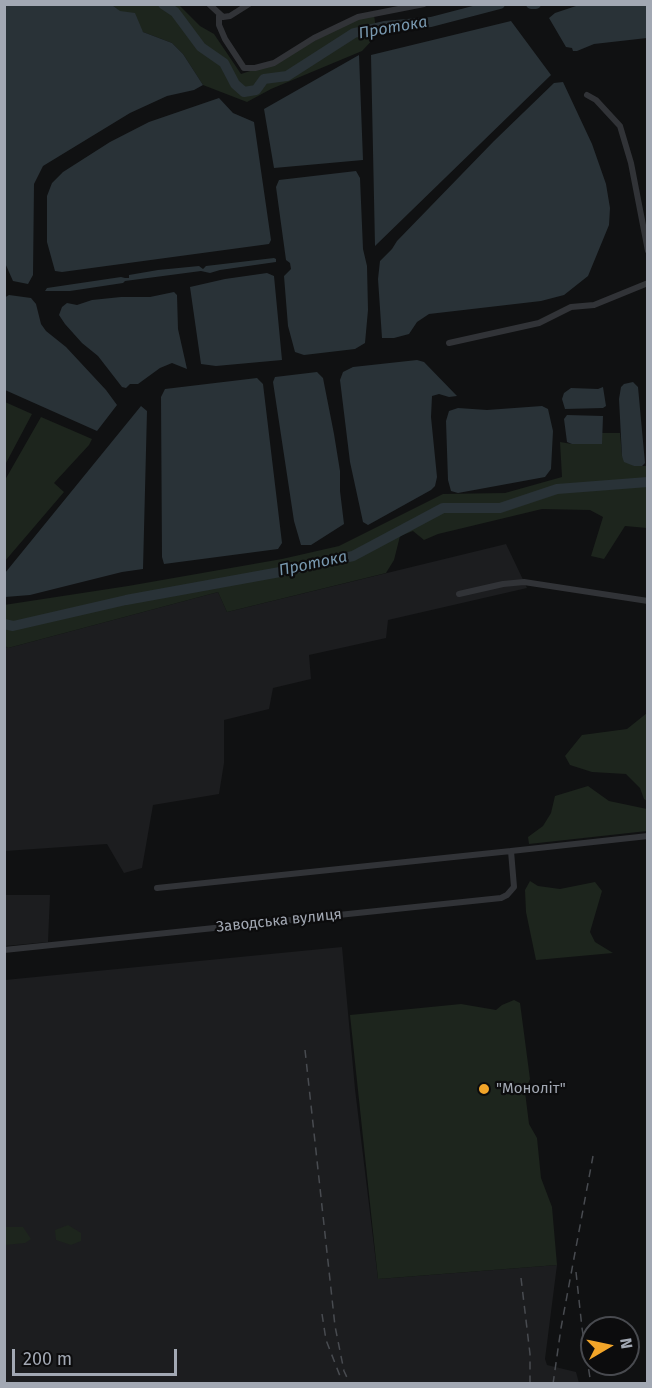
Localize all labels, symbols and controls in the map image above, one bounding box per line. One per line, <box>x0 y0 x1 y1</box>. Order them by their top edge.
water label: Протока <box>357 13 429 43</box>
water label: Протока <box>277 547 349 581</box>
street label: Заводська вулиця <box>215 905 343 937</box>
place label: "Моноліт" <box>496 1080 566 1098</box>
marker: "Моноліт" <box>477 1082 491 1096</box>
north arrow <box>580 1316 640 1376</box>
scale bar <box>15 1337 180 1375</box>
text: N <box>616 1337 637 1350</box>
text: 200 m <box>23 1348 72 1370</box>

